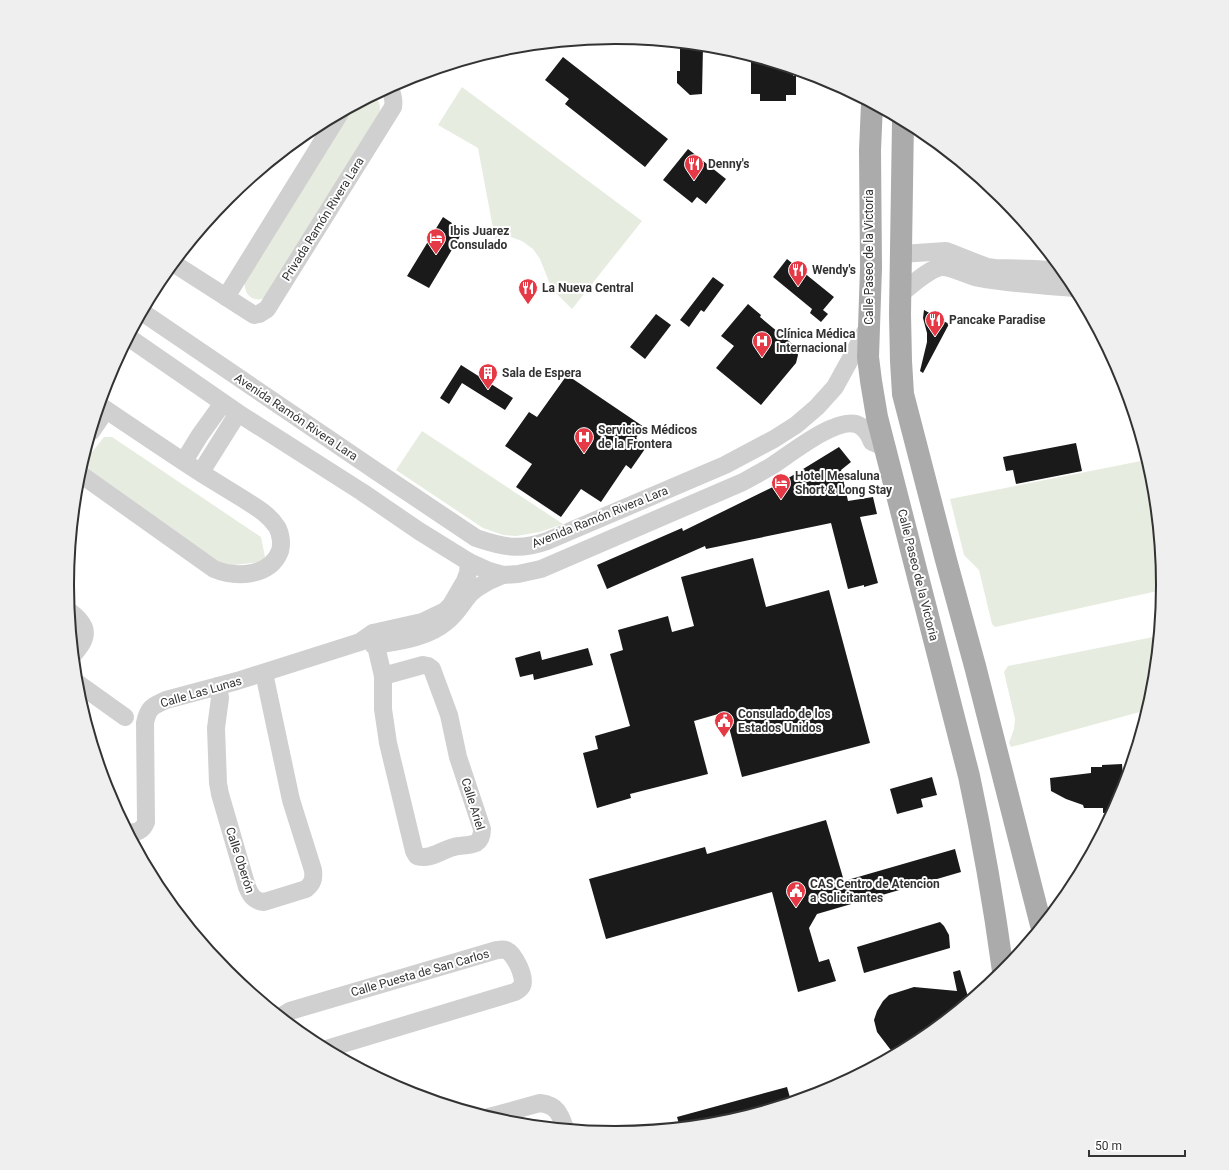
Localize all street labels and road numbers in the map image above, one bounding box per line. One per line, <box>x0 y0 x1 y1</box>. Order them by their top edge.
street label: Privada Ramón Rivera Lara <box>279 155 367 283</box>
street label: Calle Paseo de la Victoria <box>862 189 876 325</box>
street label: Avenida Ramón Rivera Lara <box>232 371 360 463</box>
street label: Avenida Ramón Rivera Lara <box>530 483 670 551</box>
street label: Calle Paseo de la Victoria <box>895 508 941 642</box>
street label: Calle Las Lunas <box>159 674 243 710</box>
street label: Calle Ariel <box>458 776 488 832</box>
street label: Calle Oberón <box>223 825 257 895</box>
street label: Calle Puesta de San Carlos <box>349 947 491 999</box>

